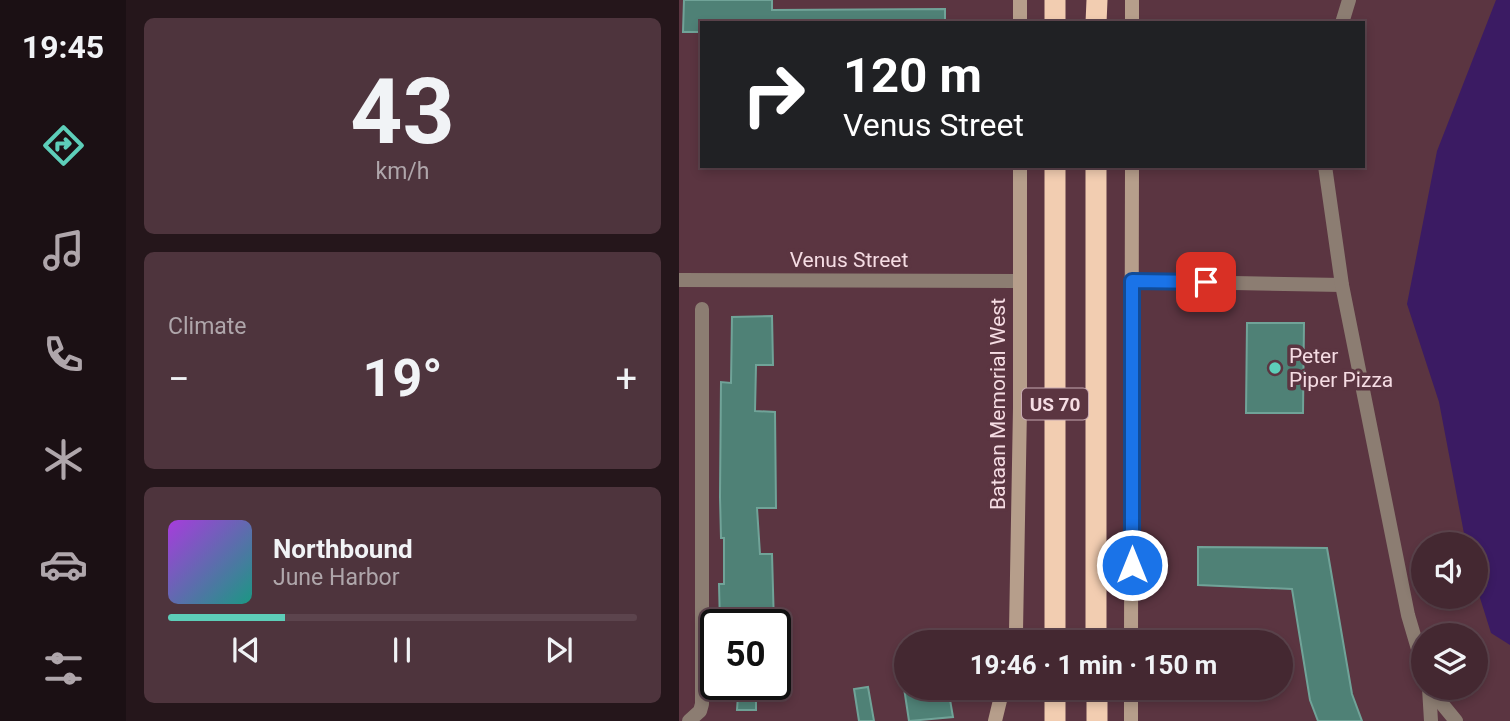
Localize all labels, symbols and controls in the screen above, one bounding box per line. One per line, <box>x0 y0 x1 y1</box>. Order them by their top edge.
text: 19:45 <box>22 28 104 66</box>
text: 120 m <box>843 47 982 104</box>
icon: right <box>728 49 819 140</box>
text: 43 <box>350 59 455 165</box>
text: Venus Street <box>843 106 1024 144</box>
icon: directions <box>39 121 88 170</box>
text: km/h <box>376 158 430 185</box>
icon: music <box>39 226 88 275</box>
street label: Venus Street <box>790 248 908 272</box>
pin <box>1176 252 1236 312</box>
icon: arrive <box>1187 263 1225 301</box>
street label: Bataan Memorial West <box>986 298 1010 510</box>
text: Climate <box>168 313 247 340</box>
icon: phone <box>39 330 88 379</box>
place label: Peter Piper Pizza <box>1289 344 1393 392</box>
text: 19° <box>363 348 443 409</box>
text: − <box>168 357 190 401</box>
text: + <box>615 357 637 401</box>
marker: Peter Piper Pizza <box>1267 360 1283 376</box>
road number: US 70 <box>1022 388 1088 420</box>
icon: climate <box>39 435 88 484</box>
position arrow <box>1095 528 1169 602</box>
map controls <box>1411 532 1488 700</box>
button: sound <box>1411 532 1488 609</box>
text: Northbound <box>273 534 413 564</box>
icon: car <box>39 540 88 589</box>
text: June Harbor <box>273 564 400 591</box>
speed limit sign: 50 <box>700 609 791 700</box>
button: layers <box>1411 623 1488 700</box>
icon: previous <box>227 631 265 669</box>
icon: pause <box>383 631 421 669</box>
icon: next <box>540 631 578 669</box>
icon: filters <box>39 644 88 693</box>
text: 19:46 · 1 min · 150 m <box>970 650 1217 680</box>

